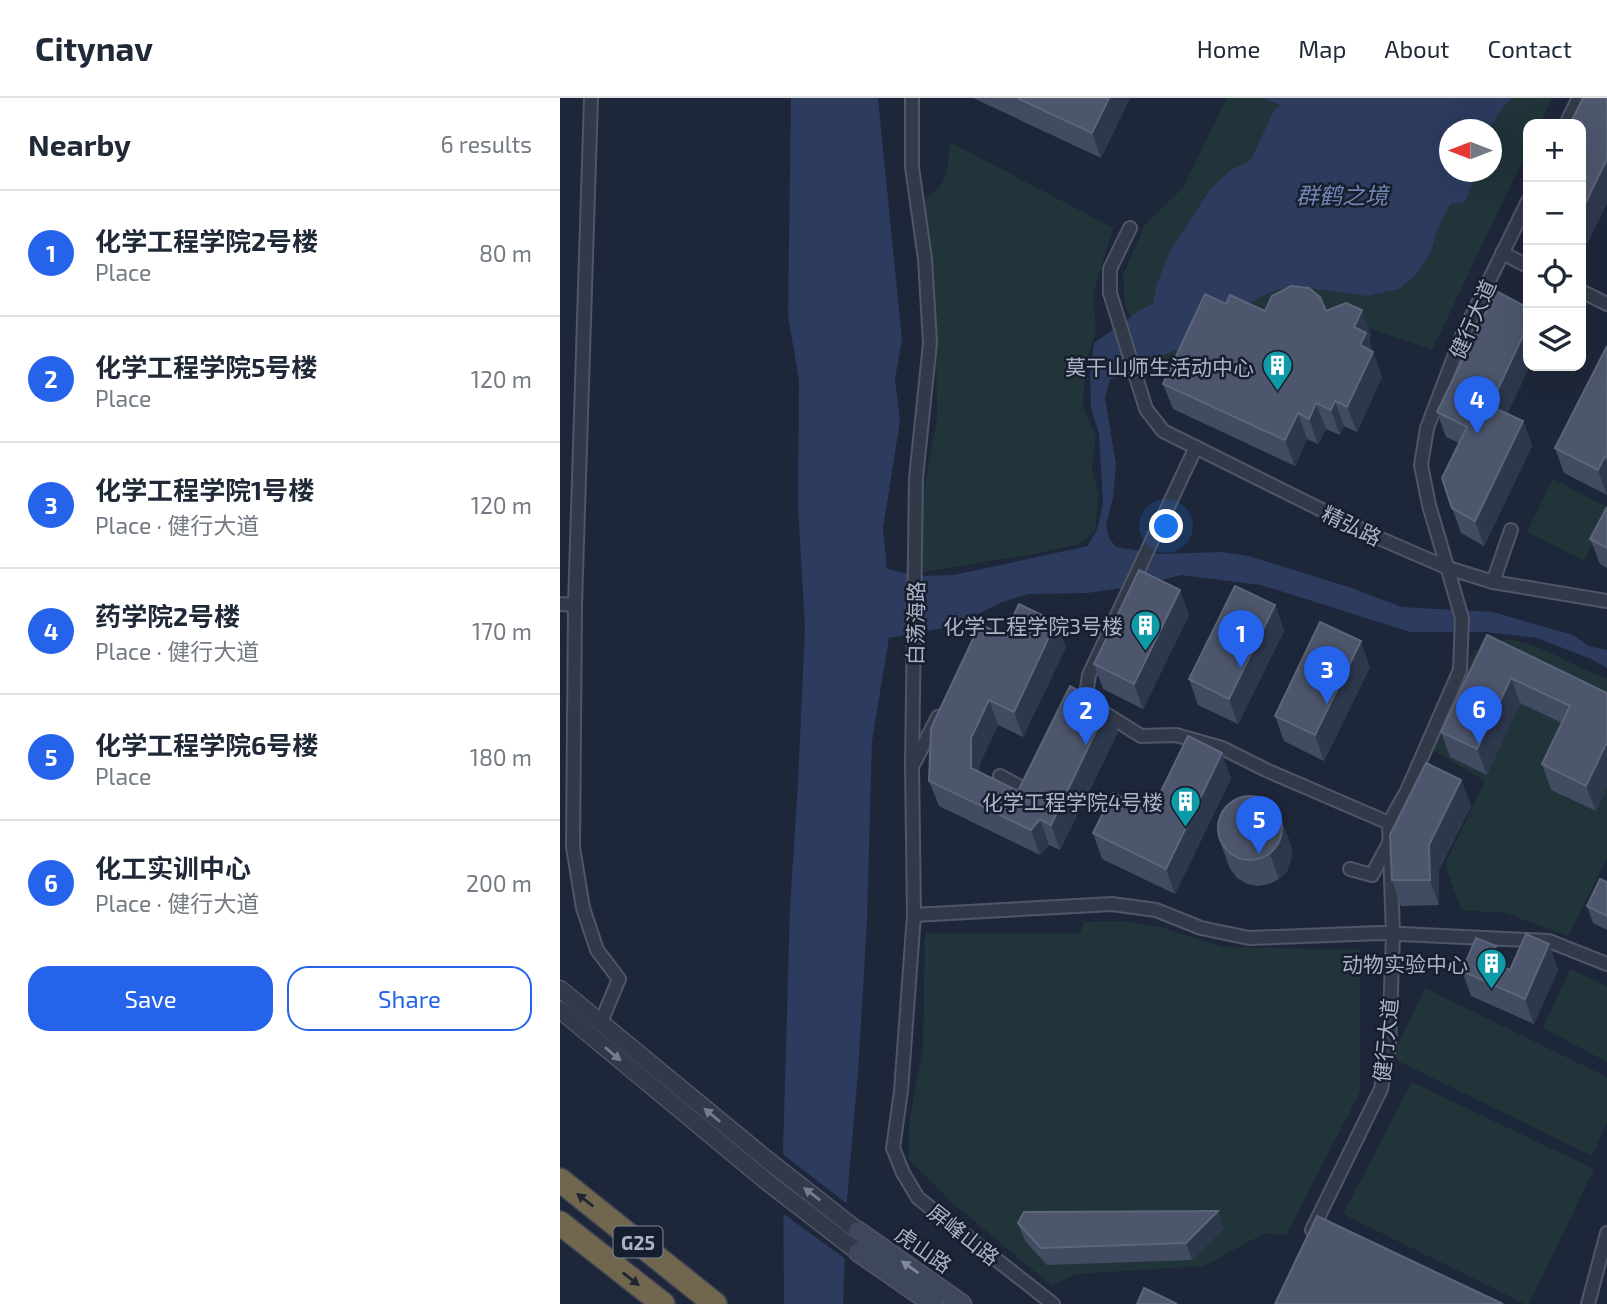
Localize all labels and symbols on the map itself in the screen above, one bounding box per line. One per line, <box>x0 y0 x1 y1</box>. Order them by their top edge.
north arrow <box>1439 119 1502 182</box>
water label: 群鹤之境 <box>1296 181 1391 209</box>
street label: 健行大道 <box>1443 276 1501 362</box>
building icon: 莫干山师生活动中心 <box>1260 349 1294 393</box>
place label: 莫干山师生活动中心 <box>1065 354 1254 379</box>
pin: 4 <box>1454 376 1500 434</box>
street label: 精弘路 <box>1318 500 1386 550</box>
your location <box>1149 509 1183 543</box>
street label: 白荡海路 <box>902 581 928 665</box>
building icon: 化学工程学院3号楼 <box>1129 608 1163 652</box>
pin: 1 <box>1218 610 1264 668</box>
place label: 化学工程学院3号楼 <box>943 613 1123 638</box>
pin: 3 <box>1304 646 1350 704</box>
pin: 6 <box>1456 686 1502 744</box>
pin: 2 <box>1063 687 1109 745</box>
building icon: 化学工程学院4号楼 <box>1169 784 1203 828</box>
place label: 化学工程学院4号楼 <box>982 789 1163 814</box>
pin: 5 <box>1236 796 1282 854</box>
building icon: 动物实验中心 <box>1474 946 1508 990</box>
place label: 动物实验中心 <box>1342 951 1468 976</box>
street label: 健行大道 <box>1368 997 1402 1083</box>
one-way arrow <box>604 1046 621 1061</box>
one-way arrow <box>704 1108 721 1123</box>
one-way arrow <box>803 1187 821 1202</box>
one-way arrow <box>576 1193 594 1207</box>
street label: 屏峰山路 <box>923 1198 1005 1270</box>
street label: 虎山路 <box>891 1221 957 1277</box>
road number: G25 <box>614 1226 662 1258</box>
one-way arrow <box>901 1260 919 1274</box>
one-way arrow <box>622 1271 640 1285</box>

